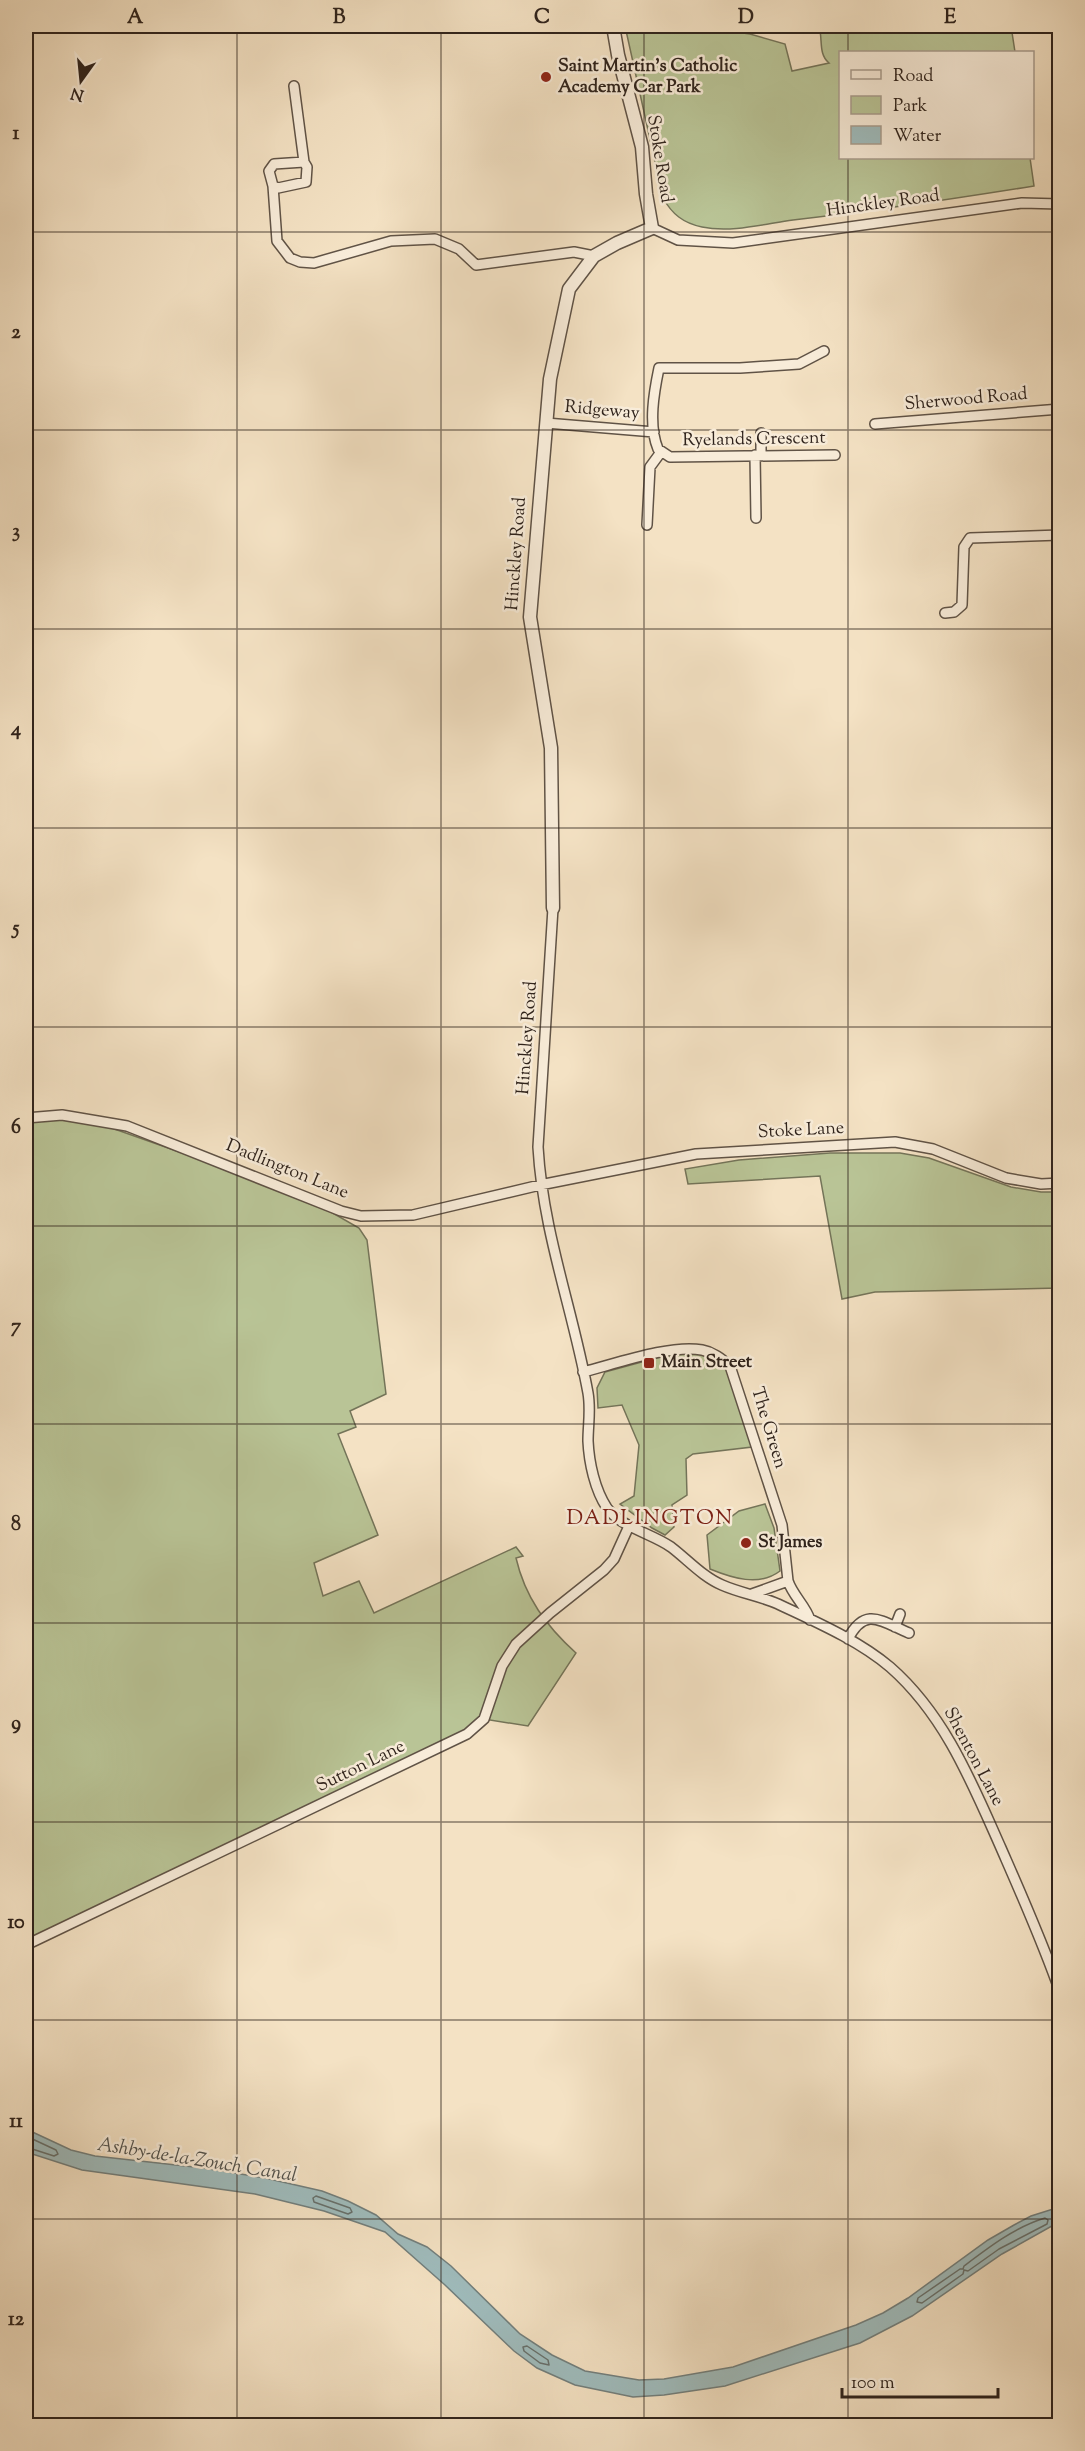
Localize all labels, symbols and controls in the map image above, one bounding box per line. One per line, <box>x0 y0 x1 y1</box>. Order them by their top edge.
text: A <box>127 4 144 33</box>
text: B <box>333 4 346 33</box>
text: C <box>534 4 550 33</box>
text: D <box>738 4 754 33</box>
text: E <box>944 4 957 33</box>
north arrow <box>51 51 111 111</box>
legend <box>839 51 1034 159</box>
place label: Saint Martin’s Catholic Academy Car Park <box>558 54 738 101</box>
text: Road <box>893 64 933 90</box>
marker: Saint Martin’s Catholic Academy Car Park <box>539 70 553 84</box>
text: N <box>68 80 87 106</box>
text: Park <box>893 94 928 120</box>
street label: Stoke Road <box>639 113 679 205</box>
text: 1 <box>13 120 20 149</box>
text: Water <box>893 124 942 150</box>
street label: Hinckley Road <box>825 183 941 225</box>
text: 2 <box>11 319 21 348</box>
street label: Sherwood Road <box>903 382 1029 418</box>
street label: Ridgeway <box>563 395 641 427</box>
street label: Ryelands Crescent <box>682 426 826 454</box>
street label: Hinckley Road <box>500 496 534 612</box>
text: 3 <box>12 518 20 547</box>
text: 4 <box>10 716 21 745</box>
text: 5 <box>11 915 20 944</box>
street label: Hinckley Road <box>511 980 545 1096</box>
text: 6 <box>11 1114 21 1143</box>
street label: Stoke Lane <box>757 1116 845 1146</box>
street label: Dadlington Lane <box>222 1134 352 1206</box>
text: 7 <box>11 1313 22 1342</box>
place label: Main Street <box>661 1350 753 1376</box>
marker: Main Street <box>642 1356 656 1370</box>
street label: The Green <box>743 1384 793 1472</box>
district label: DADLINGTON <box>567 1504 733 1534</box>
text: 8 <box>11 1511 21 1540</box>
place label: St James <box>758 1530 822 1556</box>
marker: St James <box>739 1536 753 1550</box>
street label: Shenton Lane <box>936 1703 1010 1811</box>
text: 9 <box>11 1710 21 1739</box>
street label: Sutton Lane <box>312 1734 410 1800</box>
text: 10 <box>7 1909 25 1938</box>
text: 11 <box>9 2108 23 2137</box>
water label: Ashby-de-la-Zouch Canal <box>95 2131 299 2191</box>
text: 12 <box>8 2306 25 2335</box>
scale bar <box>842 2361 998 2399</box>
text: 100 m <box>851 2371 895 2397</box>

